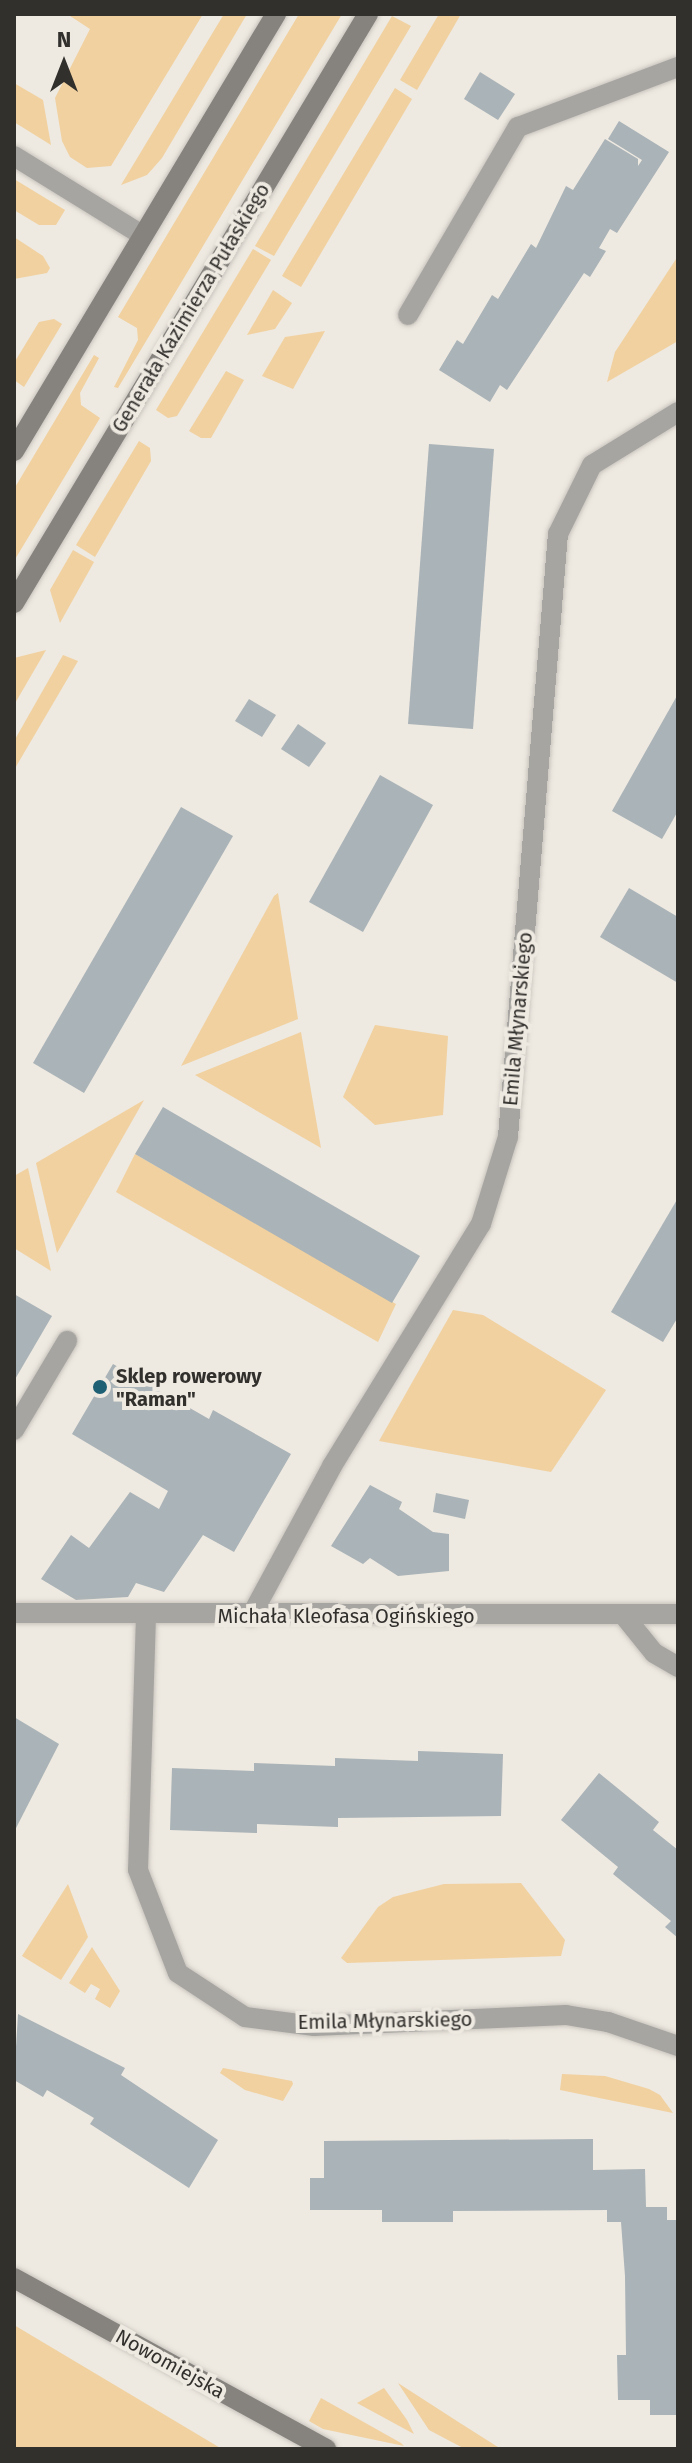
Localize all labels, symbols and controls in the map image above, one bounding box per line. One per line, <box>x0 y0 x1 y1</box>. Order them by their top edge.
north arrow <box>24 24 104 104</box>
text: N <box>57 26 71 53</box>
street label: Generała Kazimierza Pułaskiego <box>107 179 275 437</box>
street label: Emila Młynarskiego <box>498 931 538 1107</box>
place label: Sklep rowerowy "Raman" <box>116 1364 262 1411</box>
marker: Sklep rowerowy "Raman" <box>91 1378 109 1396</box>
street label: Michała Kleofasa Ogińskiego <box>217 1604 475 1628</box>
street label: Emila Młynarskiego <box>297 2007 473 2035</box>
street label: Nowomiejska <box>111 2324 229 2404</box>

